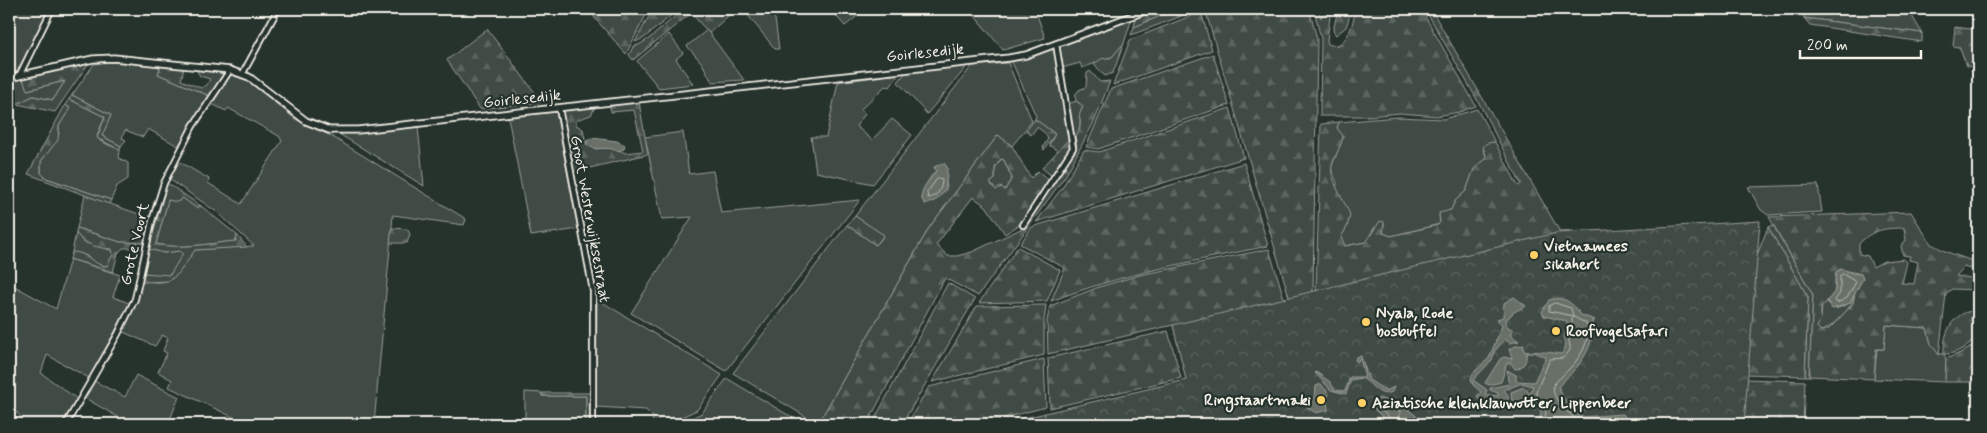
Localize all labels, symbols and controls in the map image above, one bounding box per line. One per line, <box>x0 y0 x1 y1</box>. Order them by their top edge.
scale bar <box>1800 28 1921 60</box>
text: 200 m <box>1807 36 1848 56</box>
street label: Goirlesedijk <box>885 38 965 68</box>
street label: Goirlesedijk <box>482 84 562 114</box>
street label: Groot Westerwijksestraat <box>565 134 615 304</box>
street label: Grote Voort <box>115 200 155 287</box>
place label: Vietnamees sikahert <box>1543 236 1628 275</box>
marker: Vietnamees sikahert <box>1528 249 1540 261</box>
place label: Nyala, Rode bosbuffel <box>1376 303 1453 342</box>
marker: Nyala, Rode bosbuffel <box>1360 316 1372 328</box>
place label: Roofvogelsafari <box>1566 321 1668 343</box>
marker: Roofvogelsafari <box>1550 325 1562 337</box>
place label: Ringstaartmaki <box>1204 390 1311 413</box>
place label: Aziatische kleinklauwotter, Lippenbeer <box>1372 393 1632 414</box>
marker: Ringstaartmaki <box>1315 394 1327 406</box>
marker: Aziatische kleinklauwotter, Lippenbeer <box>1356 397 1368 409</box>

